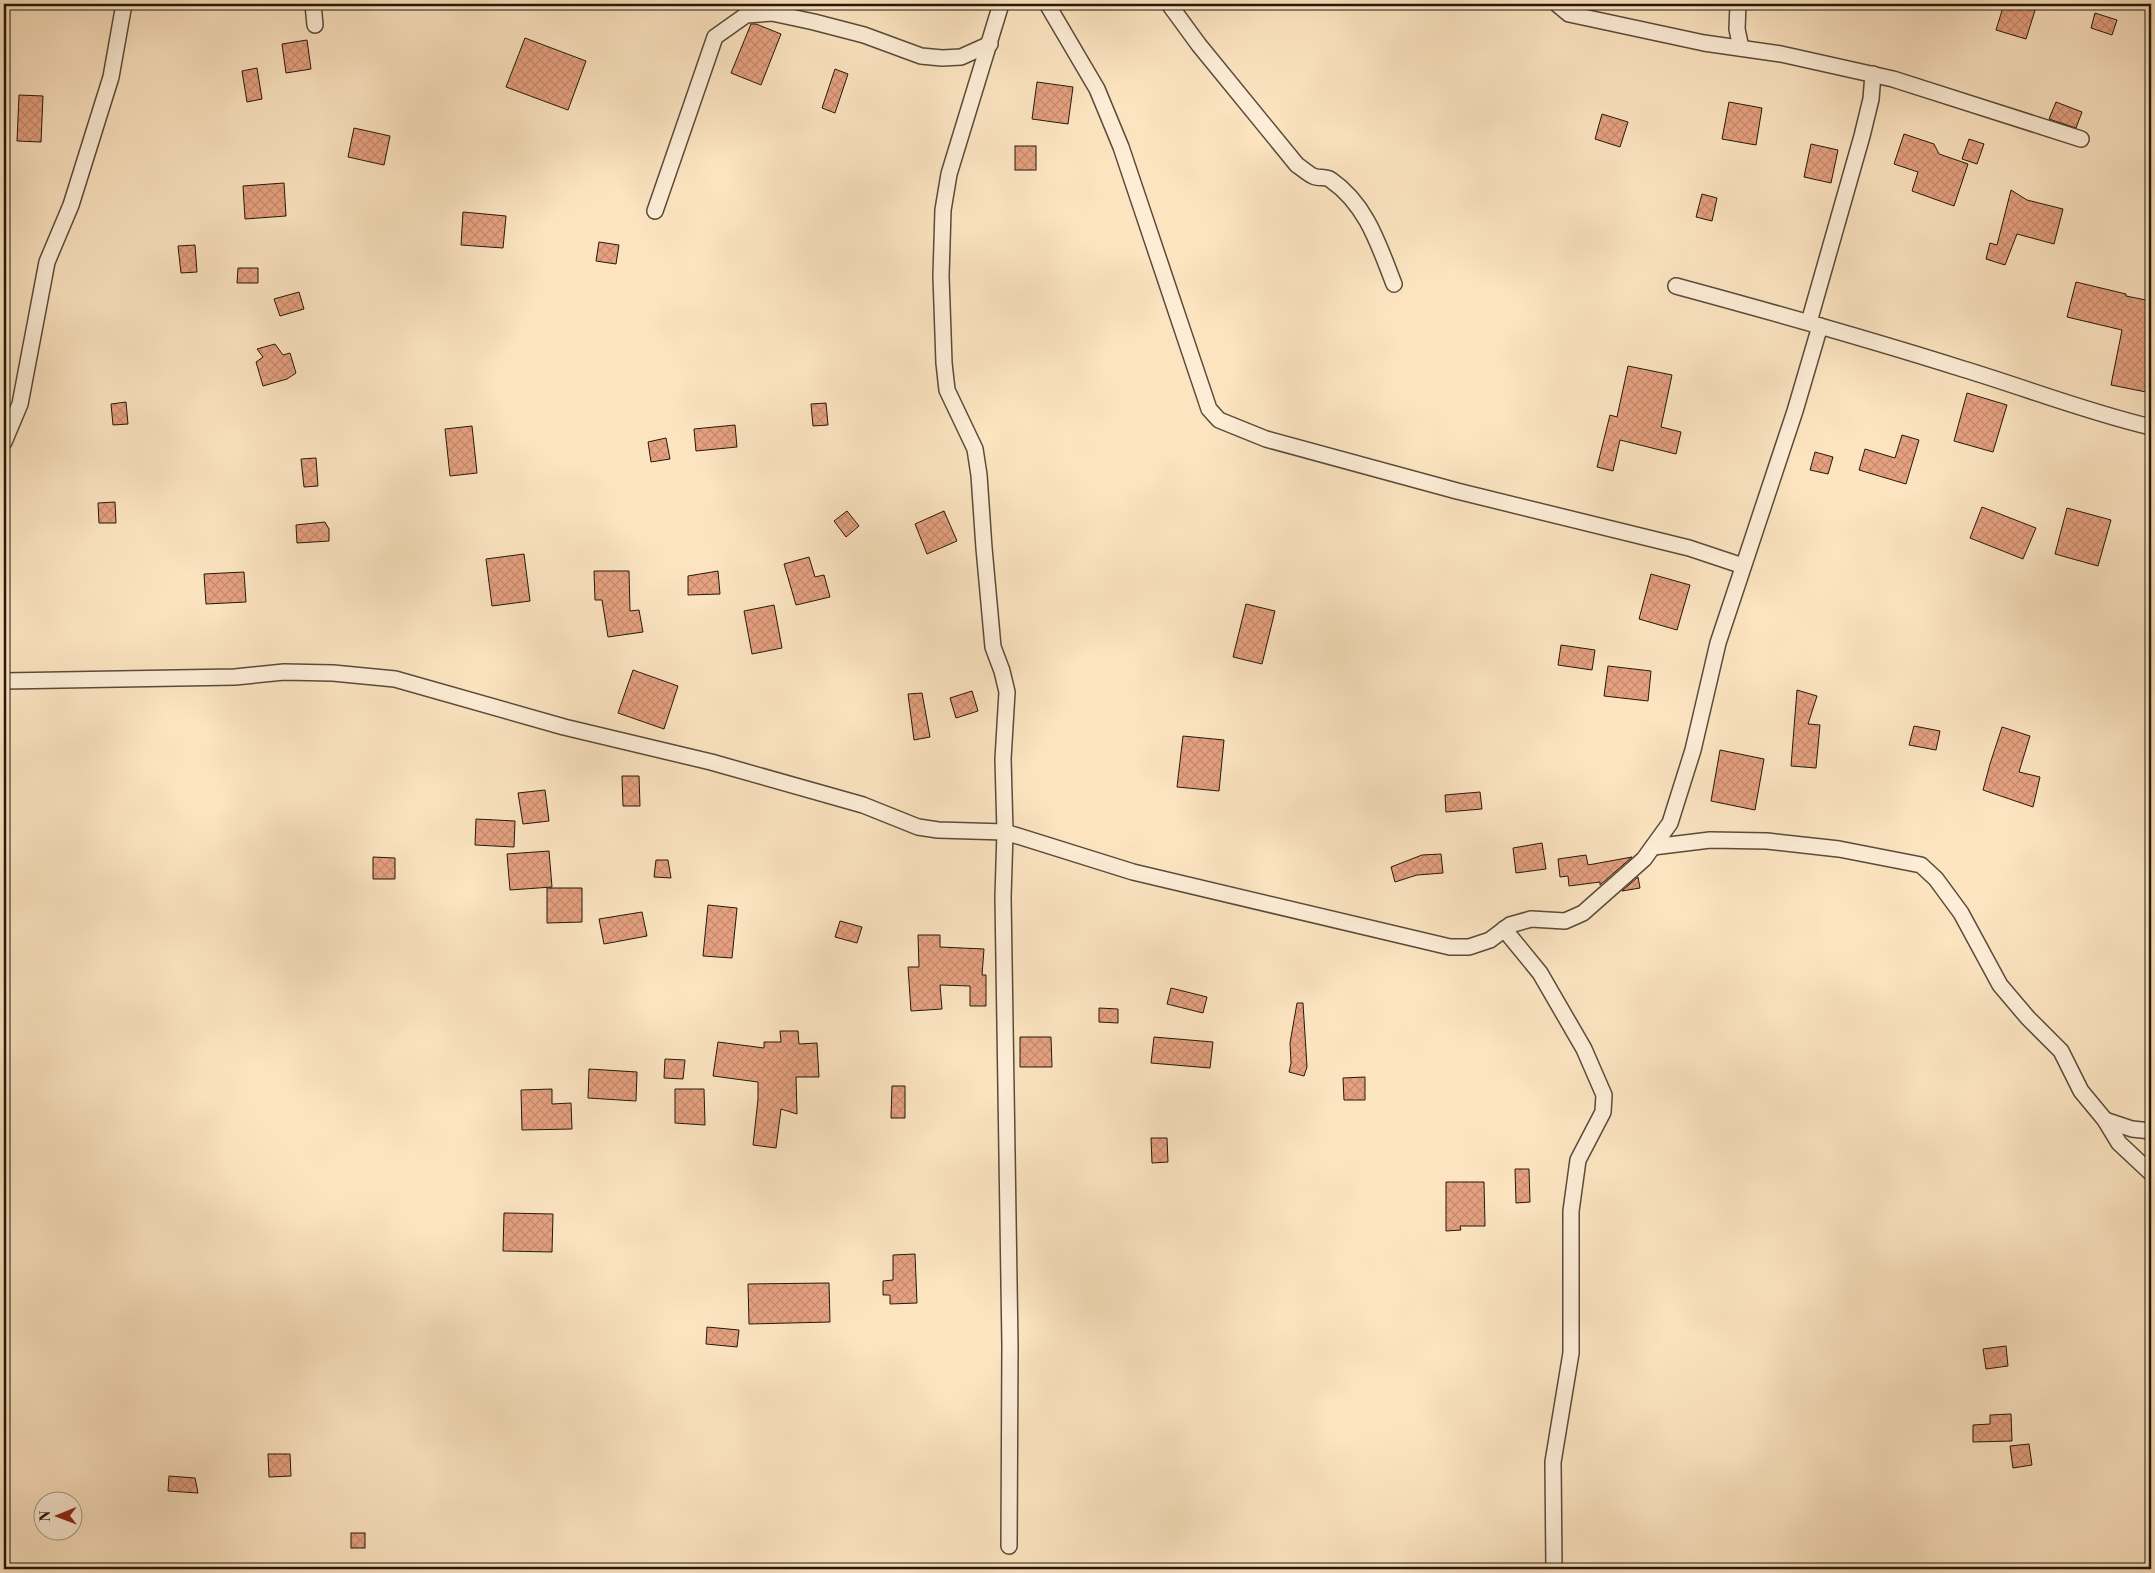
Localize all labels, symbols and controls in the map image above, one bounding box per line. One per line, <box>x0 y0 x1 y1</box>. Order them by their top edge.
north arrow <box>32 1490 82 1540</box>
text: N <box>37 1511 55 1522</box>

